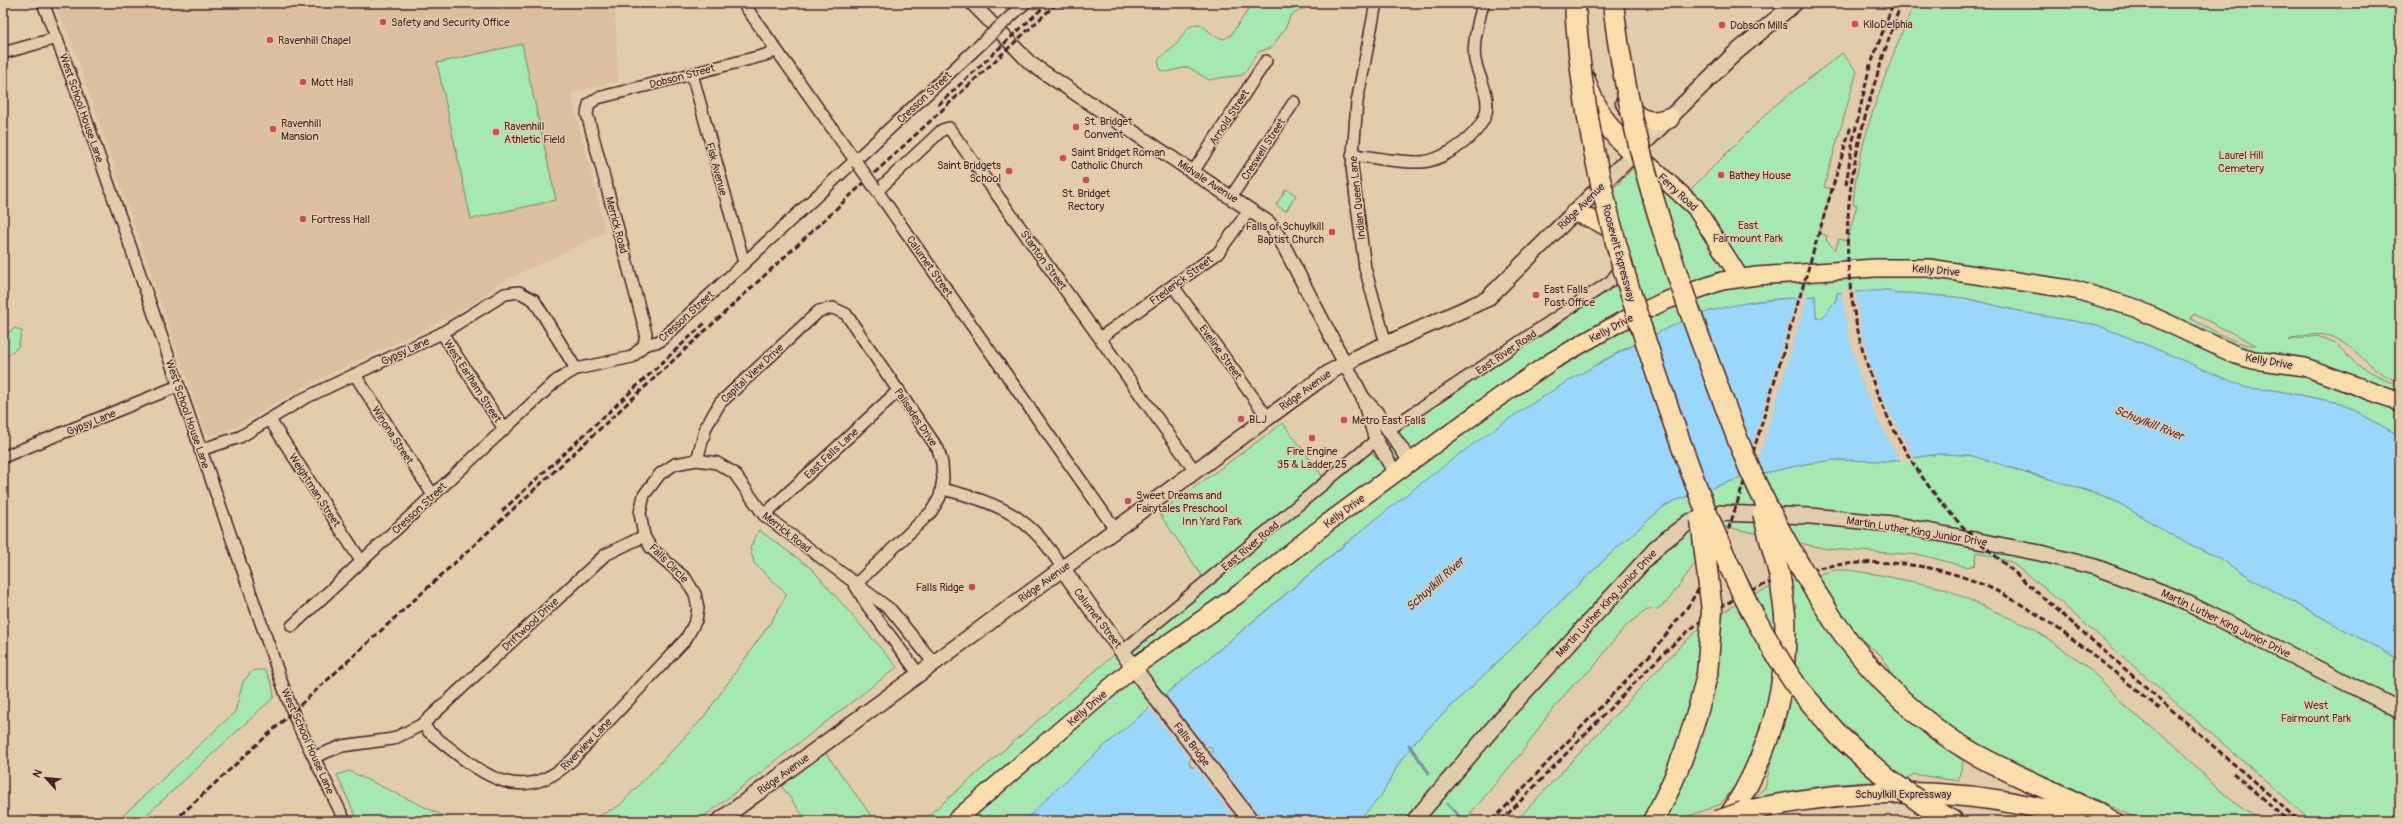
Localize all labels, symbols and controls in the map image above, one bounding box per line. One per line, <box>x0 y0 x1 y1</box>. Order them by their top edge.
place label: Safety and Security Office <box>391 16 510 29</box>
marker: Safety and Security Office <box>378 17 388 27</box>
place label: KiloDelphia <box>1863 18 1913 31</box>
place label: Dobson Mills <box>1730 19 1788 32</box>
marker: KiloDelphia <box>1850 19 1860 29</box>
marker: Dobson Mills <box>1717 20 1727 30</box>
place label: Ravenhill Chapel <box>278 34 351 47</box>
marker: Ravenhill Chapel <box>265 35 275 45</box>
street label: West School House Lane <box>57 52 106 165</box>
street label: Dobson Street <box>648 61 717 91</box>
street label: Cresson Street <box>894 68 955 126</box>
place label: Mott Hall <box>311 76 353 89</box>
marker: Mott Hall <box>298 77 308 87</box>
street label: Arnold Street <box>1207 87 1253 148</box>
place label: St. Bridget Convent <box>1084 115 1133 141</box>
street label: Creswell Street <box>1239 115 1289 183</box>
place label: Ravenhill Mansion <box>281 117 321 143</box>
place label: Ravenhill Athletic Field <box>504 120 565 146</box>
marker: St. Bridget Convent <box>1071 122 1081 132</box>
marker: Ravenhill Mansion <box>268 124 278 134</box>
marker: Ravenhill Athletic Field <box>491 127 501 137</box>
street label: Fisk Avenue <box>703 141 730 198</box>
place label: Saint Bridget Roman Catholic Church <box>1071 146 1165 172</box>
park label: Laurel Hill Cemetery <box>2218 149 2264 175</box>
marker: Saint Bridget Roman Catholic Church <box>1058 153 1068 163</box>
street label: Indian Queen Lane <box>1347 155 1368 241</box>
street label: Midvale Avenue <box>1175 157 1241 206</box>
place label: Saint Bridgets School <box>937 159 1001 185</box>
marker: Saint Bridgets School <box>1004 166 1014 176</box>
place label: Bathey House <box>1729 169 1791 182</box>
marker: Bathey House <box>1716 170 1726 180</box>
street label: Ferry Road <box>1655 171 1700 214</box>
marker: St. Bridget Rectory <box>1081 175 1091 185</box>
street label: Ridge Avenue <box>1555 180 1608 232</box>
place label: St. Bridget Rectory <box>1062 187 1111 213</box>
street label: Merrick Road <box>603 195 630 255</box>
street label: Roosevelt Expressway <box>1599 203 1638 304</box>
place label: Fortress Hall <box>311 213 370 226</box>
marker: Fortress Hall <box>298 214 308 224</box>
park label: East Fairmount Park <box>1713 219 1784 245</box>
place label: Falls of Schuylkill Baptist Church <box>1246 220 1324 246</box>
marker: Falls of Schuylkill Baptist Church <box>1327 227 1337 237</box>
street label: Stanton Street <box>1018 228 1070 293</box>
street label: Calumet Street <box>904 233 956 300</box>
street label: Frederick Street <box>1147 253 1216 308</box>
street label: Kelly Drive <box>1912 262 1961 279</box>
place label: East Falls Post Office <box>1544 283 1595 309</box>
street label: Cresson Street <box>656 288 717 345</box>
marker: East Falls Post Office <box>1531 290 1541 300</box>
street label: Kelly Drive <box>1587 311 1636 345</box>
street label: Eveline Street <box>1196 322 1245 383</box>
street label: East River Road <box>1473 327 1539 378</box>
street label: Gypsy Lane <box>379 334 432 368</box>
street label: West Earlham Street <box>441 337 505 426</box>
street label: Capital View Drive <box>718 341 787 406</box>
street label: Kelly Drive <box>2244 351 2294 372</box>
street label: West School House Lane <box>163 358 212 471</box>
street label: Ridge Avenue <box>1277 367 1334 414</box>
street label: Palisades Drive <box>891 386 940 449</box>
water label: Schuylkill River <box>2112 403 2187 445</box>
street label: Winona Street <box>369 404 417 467</box>
street label: Gypsy Lane <box>65 407 118 438</box>
place label: BLJ <box>1249 413 1267 426</box>
marker: BLJ <box>1236 414 1246 424</box>
place label: Metro East Falls <box>1352 414 1426 427</box>
marker: Metro East Falls <box>1339 415 1349 425</box>
street label: East Falls Lane <box>802 425 861 482</box>
marker: Fire Engine 35 & Ladder 25 <box>1307 433 1317 443</box>
place label: Fire Engine 35 & Ladder 25 <box>1277 445 1347 471</box>
street label: Weightman Street <box>286 451 343 530</box>
street label: Cresson Street <box>389 479 450 537</box>
place label: Sweet Dreams and Fairytales Preschool <box>1136 489 1228 515</box>
street label: Kelly Drive <box>1321 491 1368 531</box>
marker: Sweet Dreams and Fairytales Preschool <box>1123 496 1133 506</box>
street label: Merrick Road <box>760 509 814 556</box>
street label: Martin Luther King Junior Drive <box>1846 514 1989 549</box>
park label: Inn Yard Park <box>1182 515 1242 528</box>
street label: East River Road <box>1219 519 1282 574</box>
street label: Falls Circle <box>646 541 691 586</box>
street label: Martin Luther King Junior Drive <box>1553 546 1660 660</box>
water label: Schuylkill River <box>1403 553 1469 614</box>
street label: Ridge Avenue <box>1016 559 1073 606</box>
place label: Falls Ridge <box>916 581 965 594</box>
marker: Falls Ridge <box>967 582 977 592</box>
street label: Calumet Street <box>1071 586 1125 651</box>
street label: Martin Luther King Junior Drive <box>2159 586 2293 661</box>
street label: Driftwood Drive <box>500 595 562 654</box>
street label: West School House Lane <box>278 686 337 797</box>
street label: Kelly Drive <box>1065 687 1110 729</box>
park label: West Fairmount Park <box>2281 699 2352 725</box>
street label: Riverview Lane <box>558 715 615 773</box>
street label: Falls Bridge <box>1170 720 1213 769</box>
street label: Ridge Avenue <box>755 751 812 798</box>
north arrow <box>26 758 66 798</box>
text: N <box>30 767 45 780</box>
street label: Schuylkill Expressway <box>1855 788 1951 801</box>

